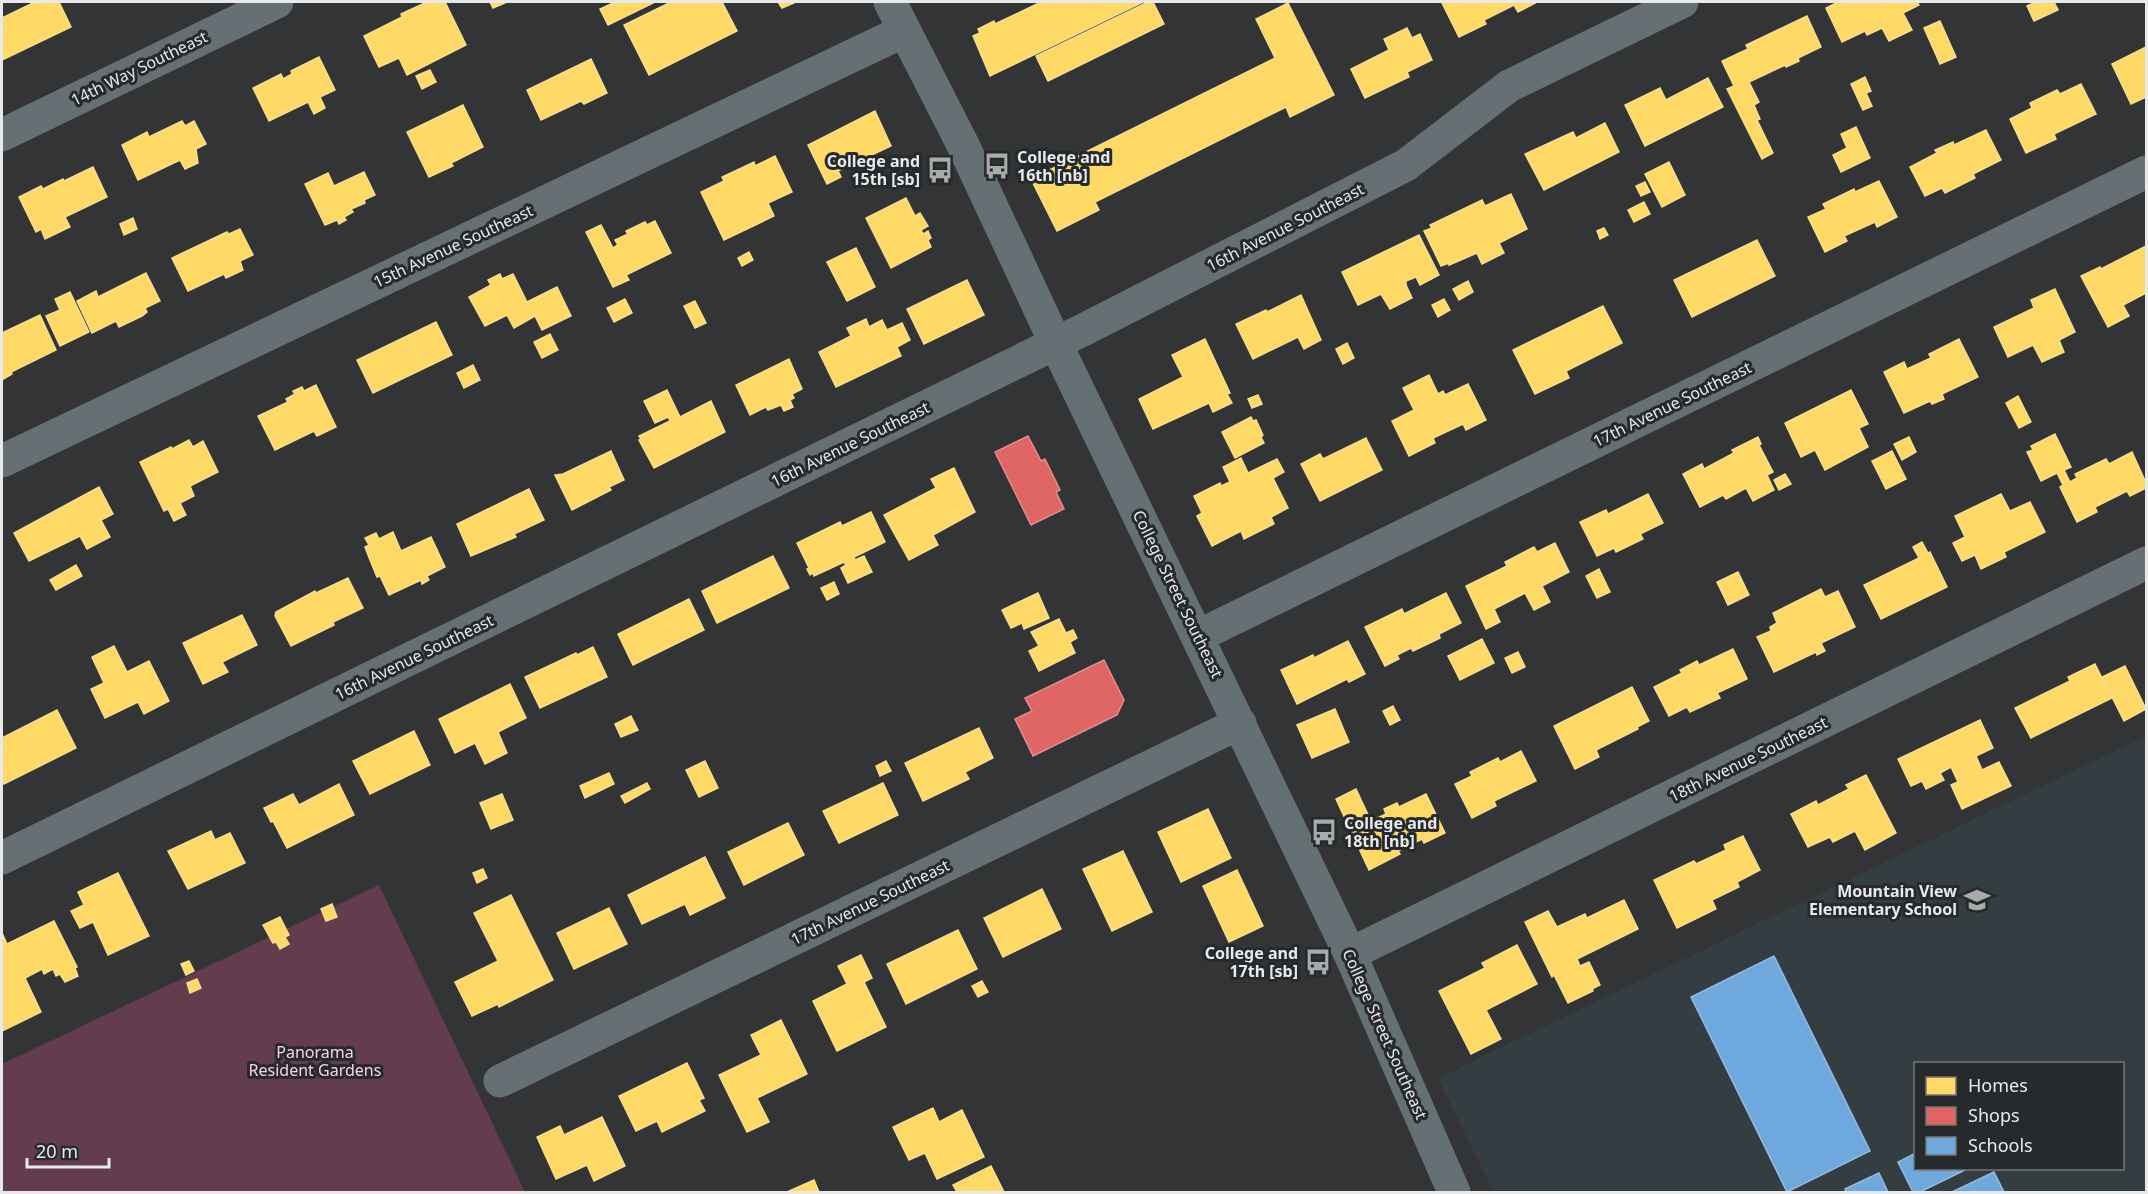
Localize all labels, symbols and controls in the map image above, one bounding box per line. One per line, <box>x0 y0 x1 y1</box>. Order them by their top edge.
street label: 14th Way Southeast <box>67 25 211 111</box>
place label: College and 16th [nb] <box>1017 146 1110 186</box>
place label: College and 15th [sb] <box>827 150 920 190</box>
bus stop icon: College and 16th [nb] <box>982 151 1012 181</box>
bus stop icon: College and 15th [sb] <box>925 155 955 185</box>
street label: 16th Avenue Southeast <box>1203 178 1368 276</box>
street label: 15th Avenue Southeast <box>370 199 537 293</box>
street label: 17th Avenue Southeast <box>1589 356 1755 452</box>
street label: 16th Avenue Southeast <box>767 396 933 492</box>
street label: College Street Southeast <box>1128 506 1228 682</box>
street label: 16th Avenue Southeast <box>331 609 497 705</box>
street label: 18th Avenue Southeast <box>1665 711 1831 807</box>
place label: College and 18th [nb] <box>1344 812 1437 852</box>
bus stop icon: College and 18th [nb] <box>1309 817 1339 847</box>
street label: 17th Avenue Southeast <box>787 854 953 950</box>
place label: Mountain View Elementary School <box>1809 880 1957 920</box>
school or university icon: Mountain View Elementary School <box>1962 885 1992 915</box>
place label: College and 17th [sb] <box>1205 942 1298 982</box>
street label: College Street Southeast <box>1337 945 1433 1123</box>
bus stop icon: College and 17th [sb] <box>1303 947 1333 977</box>
park label: Panorama Resident Gardens <box>249 1041 381 1081</box>
legend <box>1914 1062 2124 1170</box>
text: Homes <box>1968 1073 2028 1097</box>
text: Shops <box>1968 1103 2020 1127</box>
scale bar <box>27 1131 110 1169</box>
text: Schools <box>1968 1133 2033 1157</box>
text: 20 m <box>36 1139 78 1163</box>

